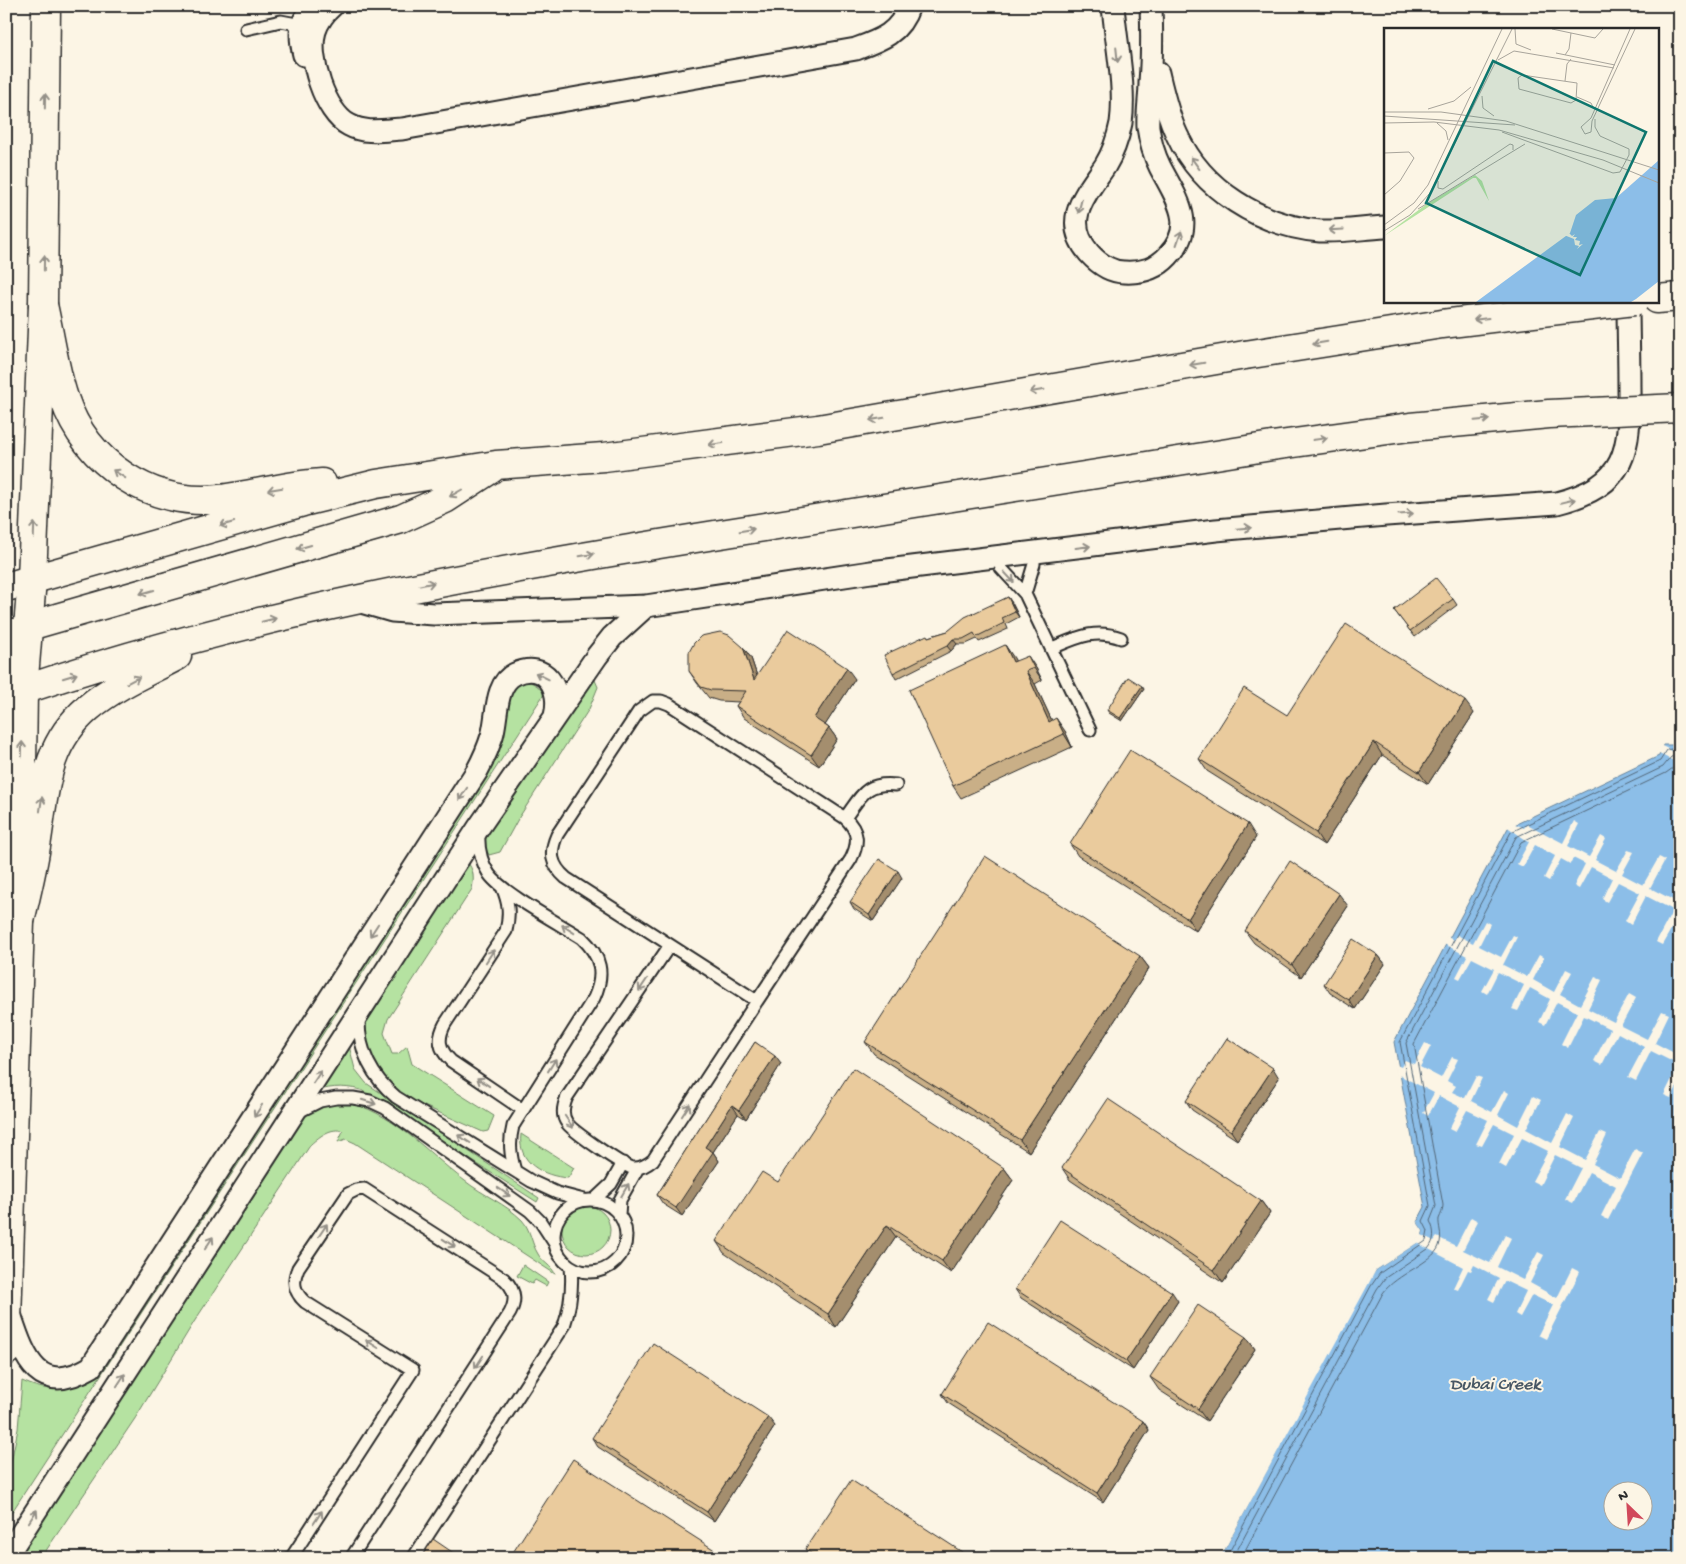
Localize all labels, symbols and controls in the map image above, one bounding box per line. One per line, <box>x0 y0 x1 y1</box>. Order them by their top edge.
inset map <box>1384 28 1658 302</box>
one-way arrow <box>1113 46 1122 62</box>
one-way arrow <box>40 93 50 109</box>
one-way arrow <box>1190 156 1200 170</box>
one-way arrow <box>1075 198 1084 214</box>
one-way arrow <box>1328 225 1344 235</box>
one-way arrow <box>1175 231 1184 247</box>
one-way arrow <box>39 255 49 272</box>
one-way arrow <box>1473 314 1489 324</box>
one-way arrow <box>1312 338 1328 348</box>
one-way arrow <box>1190 359 1206 369</box>
one-way arrow <box>1029 387 1045 397</box>
one-way arrow <box>869 414 885 424</box>
one-way arrow <box>1473 415 1489 425</box>
one-way arrow <box>1312 434 1328 444</box>
one-way arrow <box>709 439 725 449</box>
one-way arrow <box>113 468 127 478</box>
one-way arrow <box>267 485 283 494</box>
one-way arrow <box>449 489 464 498</box>
one-way arrow <box>1559 496 1575 505</box>
one-way arrow <box>1398 509 1414 518</box>
one-way arrow <box>220 519 236 529</box>
one-way arrow <box>29 523 39 539</box>
one-way arrow <box>1236 523 1252 533</box>
one-way arrow <box>739 524 755 534</box>
one-way arrow <box>1074 542 1090 552</box>
one-way arrow <box>296 543 312 553</box>
one-way arrow <box>579 550 595 560</box>
one-way arrow <box>1003 571 1015 583</box>
one-way arrow <box>419 579 435 589</box>
one-way arrow <box>140 587 156 597</box>
one-way arrow <box>260 615 276 624</box>
one-way arrow <box>61 670 77 680</box>
one-way arrow <box>534 670 549 680</box>
one-way arrow <box>125 675 140 684</box>
one-way arrow <box>18 742 27 758</box>
one-way arrow <box>458 787 468 801</box>
one-way arrow <box>36 796 46 812</box>
one-way arrow <box>369 923 379 937</box>
one-way arrow <box>561 924 575 934</box>
one-way arrow <box>486 949 496 963</box>
one-way arrow <box>638 978 648 992</box>
one-way arrow <box>547 1058 557 1072</box>
one-way arrow <box>312 1071 322 1085</box>
one-way arrow <box>476 1077 490 1087</box>
one-way arrow <box>361 1098 377 1107</box>
one-way arrow <box>681 1103 691 1117</box>
one-way arrow <box>252 1104 263 1118</box>
one-way arrow <box>563 1115 574 1129</box>
one-way arrow <box>457 1134 471 1144</box>
one-way arrow <box>620 1183 630 1198</box>
one-way arrow <box>497 1187 511 1197</box>
one-way arrow <box>318 1224 328 1238</box>
one-way arrow <box>205 1237 215 1251</box>
one-way arrow <box>442 1238 456 1248</box>
one-way arrow <box>365 1339 379 1349</box>
one-way arrow <box>473 1354 483 1368</box>
one-way arrow <box>116 1373 126 1387</box>
water label: Dubai Creek <box>1450 1375 1542 1396</box>
north arrow <box>1604 1482 1654 1532</box>
text: N <box>1616 1487 1631 1506</box>
one-way arrow <box>27 1509 38 1523</box>
one-way arrow <box>313 1510 323 1524</box>

